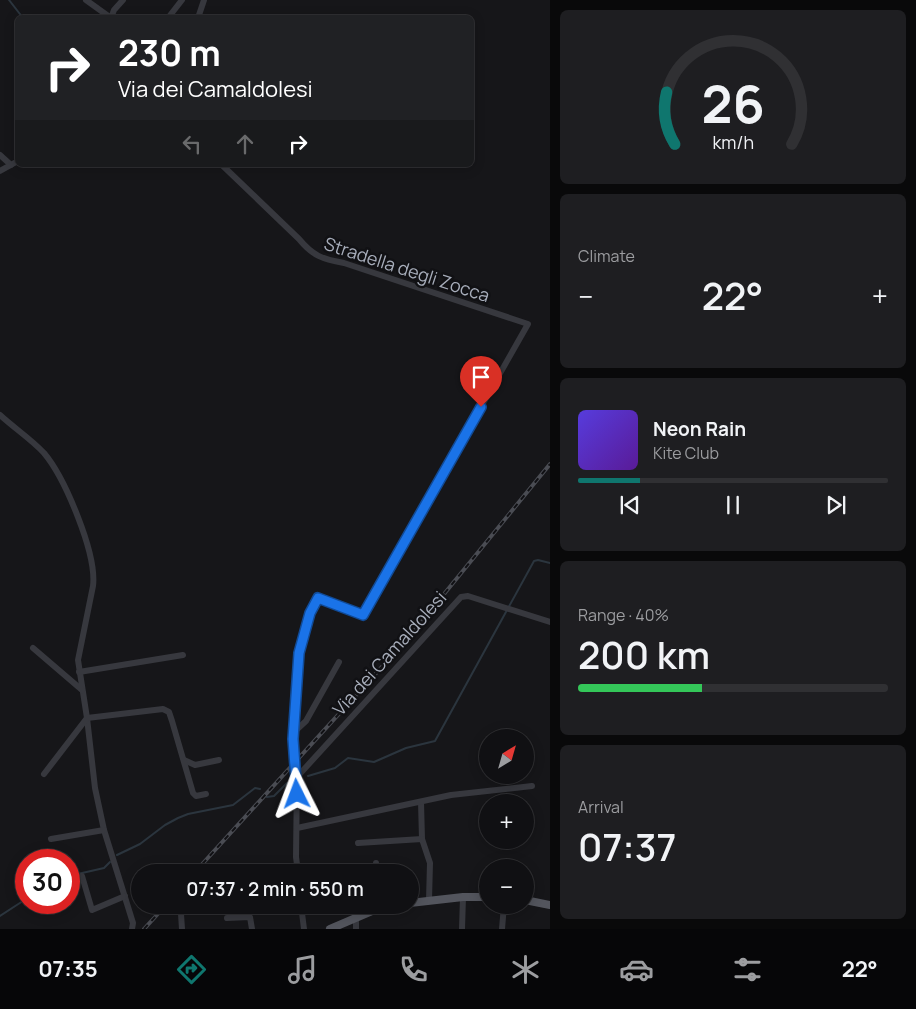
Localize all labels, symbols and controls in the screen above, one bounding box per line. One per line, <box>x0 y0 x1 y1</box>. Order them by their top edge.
text: 230 m <box>118 29 221 77</box>
icon: right <box>35 35 100 100</box>
text: 26 <box>701 68 765 139</box>
text: Via dei Camaldolesi <box>118 74 313 104</box>
icon: left <box>178 130 206 158</box>
icon: ahead <box>231 130 259 158</box>
icon: right <box>284 130 312 158</box>
text: km/h <box>712 130 754 154</box>
street label: Stradella degli Zocca <box>321 231 493 307</box>
text: Climate <box>578 245 635 267</box>
text: 22° <box>702 269 763 321</box>
text: − <box>578 277 593 315</box>
text: + <box>872 277 888 315</box>
pin <box>460 356 502 407</box>
icon: arrive <box>467 363 495 391</box>
text: Neon Rain <box>653 416 746 442</box>
text: Kite Club <box>653 442 719 464</box>
icon: previous <box>616 491 644 519</box>
icon: pause <box>719 491 747 519</box>
icon: next <box>822 491 850 519</box>
street label: Via dei Camaldolesi <box>327 586 451 720</box>
text: Range · 40% <box>578 604 669 626</box>
text: 200 km <box>578 628 710 680</box>
north arrow <box>479 729 534 784</box>
map controls <box>479 729 534 914</box>
position arrow <box>270 767 322 819</box>
button: + <box>479 794 534 849</box>
text: Arrival <box>578 796 624 818</box>
text: 07:37 <box>578 820 676 872</box>
speed limit sign: 30 <box>15 849 80 914</box>
button: − <box>479 859 534 914</box>
text: 07:37 · 2 min · 550 m <box>186 876 364 902</box>
icon: directions <box>174 952 209 987</box>
icon: music <box>285 952 320 987</box>
icon: phone <box>396 952 431 987</box>
icon: climate <box>508 952 543 987</box>
icon: car <box>619 952 654 987</box>
icon: filters <box>730 952 765 987</box>
text: 07:35 <box>38 954 98 984</box>
text: 22° <box>842 954 878 984</box>

